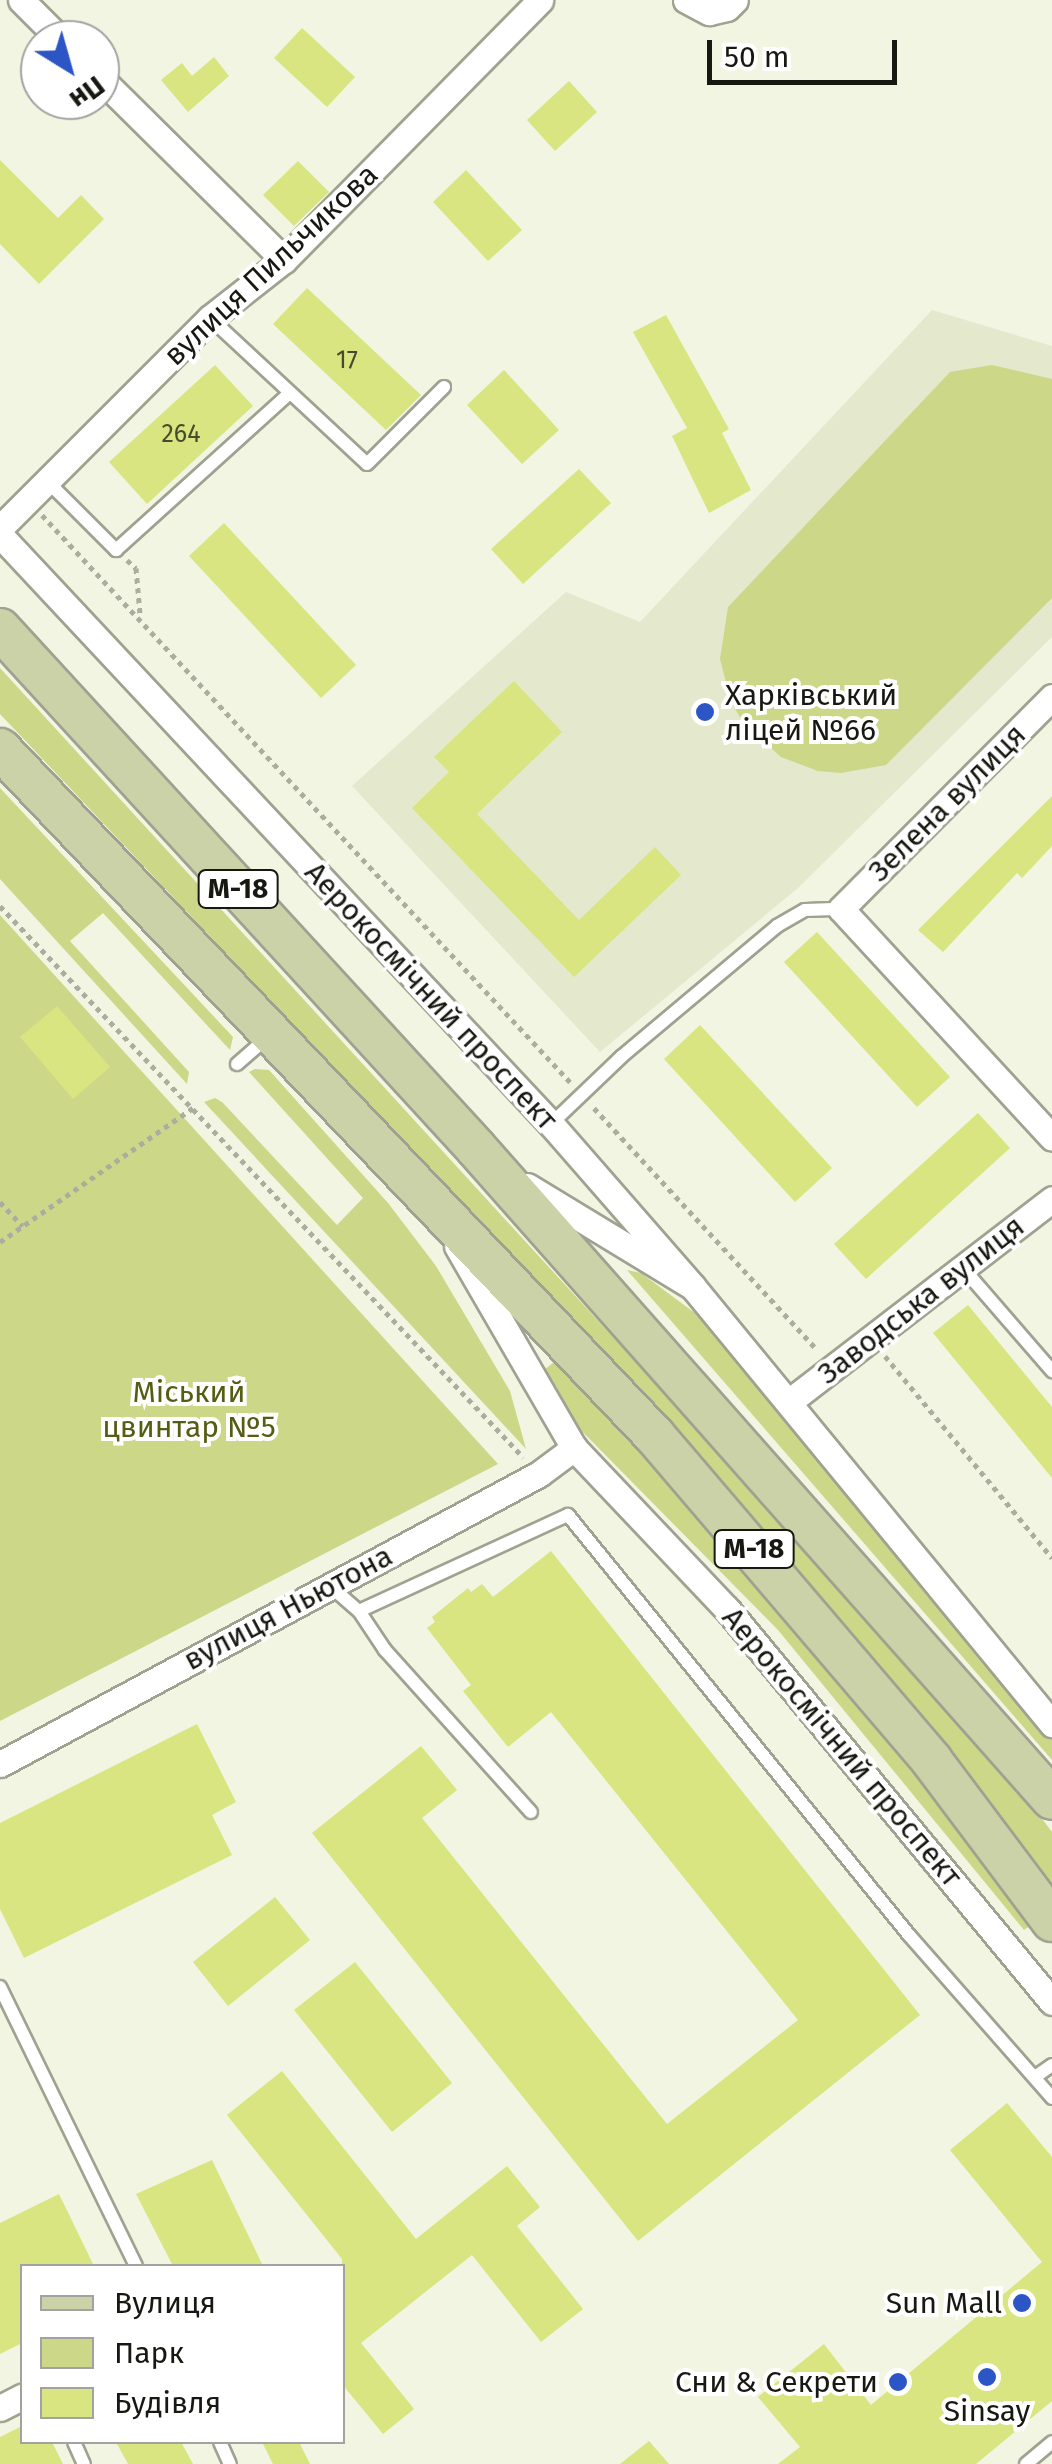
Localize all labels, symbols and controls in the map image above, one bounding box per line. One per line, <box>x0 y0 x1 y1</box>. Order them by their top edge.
north arrow <box>20 20 120 120</box>
scale bar <box>712 20 902 82</box>
text: 50 m <box>724 39 789 75</box>
text: Пн <box>63 69 111 116</box>
street label: вулиця Пильчикова <box>157 157 385 373</box>
house number: 17 <box>336 345 358 375</box>
house number: 264 <box>162 419 200 449</box>
place label: Харківський ліцей №66 <box>725 677 897 748</box>
marker: Харківський ліцей №66 <box>694 701 716 723</box>
street label: Зелена вулиця <box>861 717 1033 889</box>
street label: Аерокосмічний проспект <box>297 854 565 1138</box>
road number: М-18 <box>196 866 280 912</box>
street label: Заводська вулиця <box>811 1208 1031 1392</box>
park label: Міський цвинтар №5 <box>102 1374 276 1444</box>
road number: М-18 <box>712 1526 796 1572</box>
street label: вулиця Ньютона <box>177 1538 399 1678</box>
street label: Аерокосмічний проспект <box>715 1600 969 1894</box>
legend <box>20 2264 345 2444</box>
text: Вулиця <box>114 2285 216 2321</box>
place label: Sun Mall <box>886 2285 1002 2321</box>
marker: Sun Mall <box>1011 2292 1033 2314</box>
text: Парк <box>114 2335 184 2371</box>
place label: Сни & Секрети <box>675 2364 878 2400</box>
marker: Sinsay <box>976 2366 998 2388</box>
marker: Сни & Секрети <box>887 2371 909 2393</box>
text: Будівля <box>114 2385 221 2421</box>
place label: Sinsay <box>944 2393 1030 2429</box>

